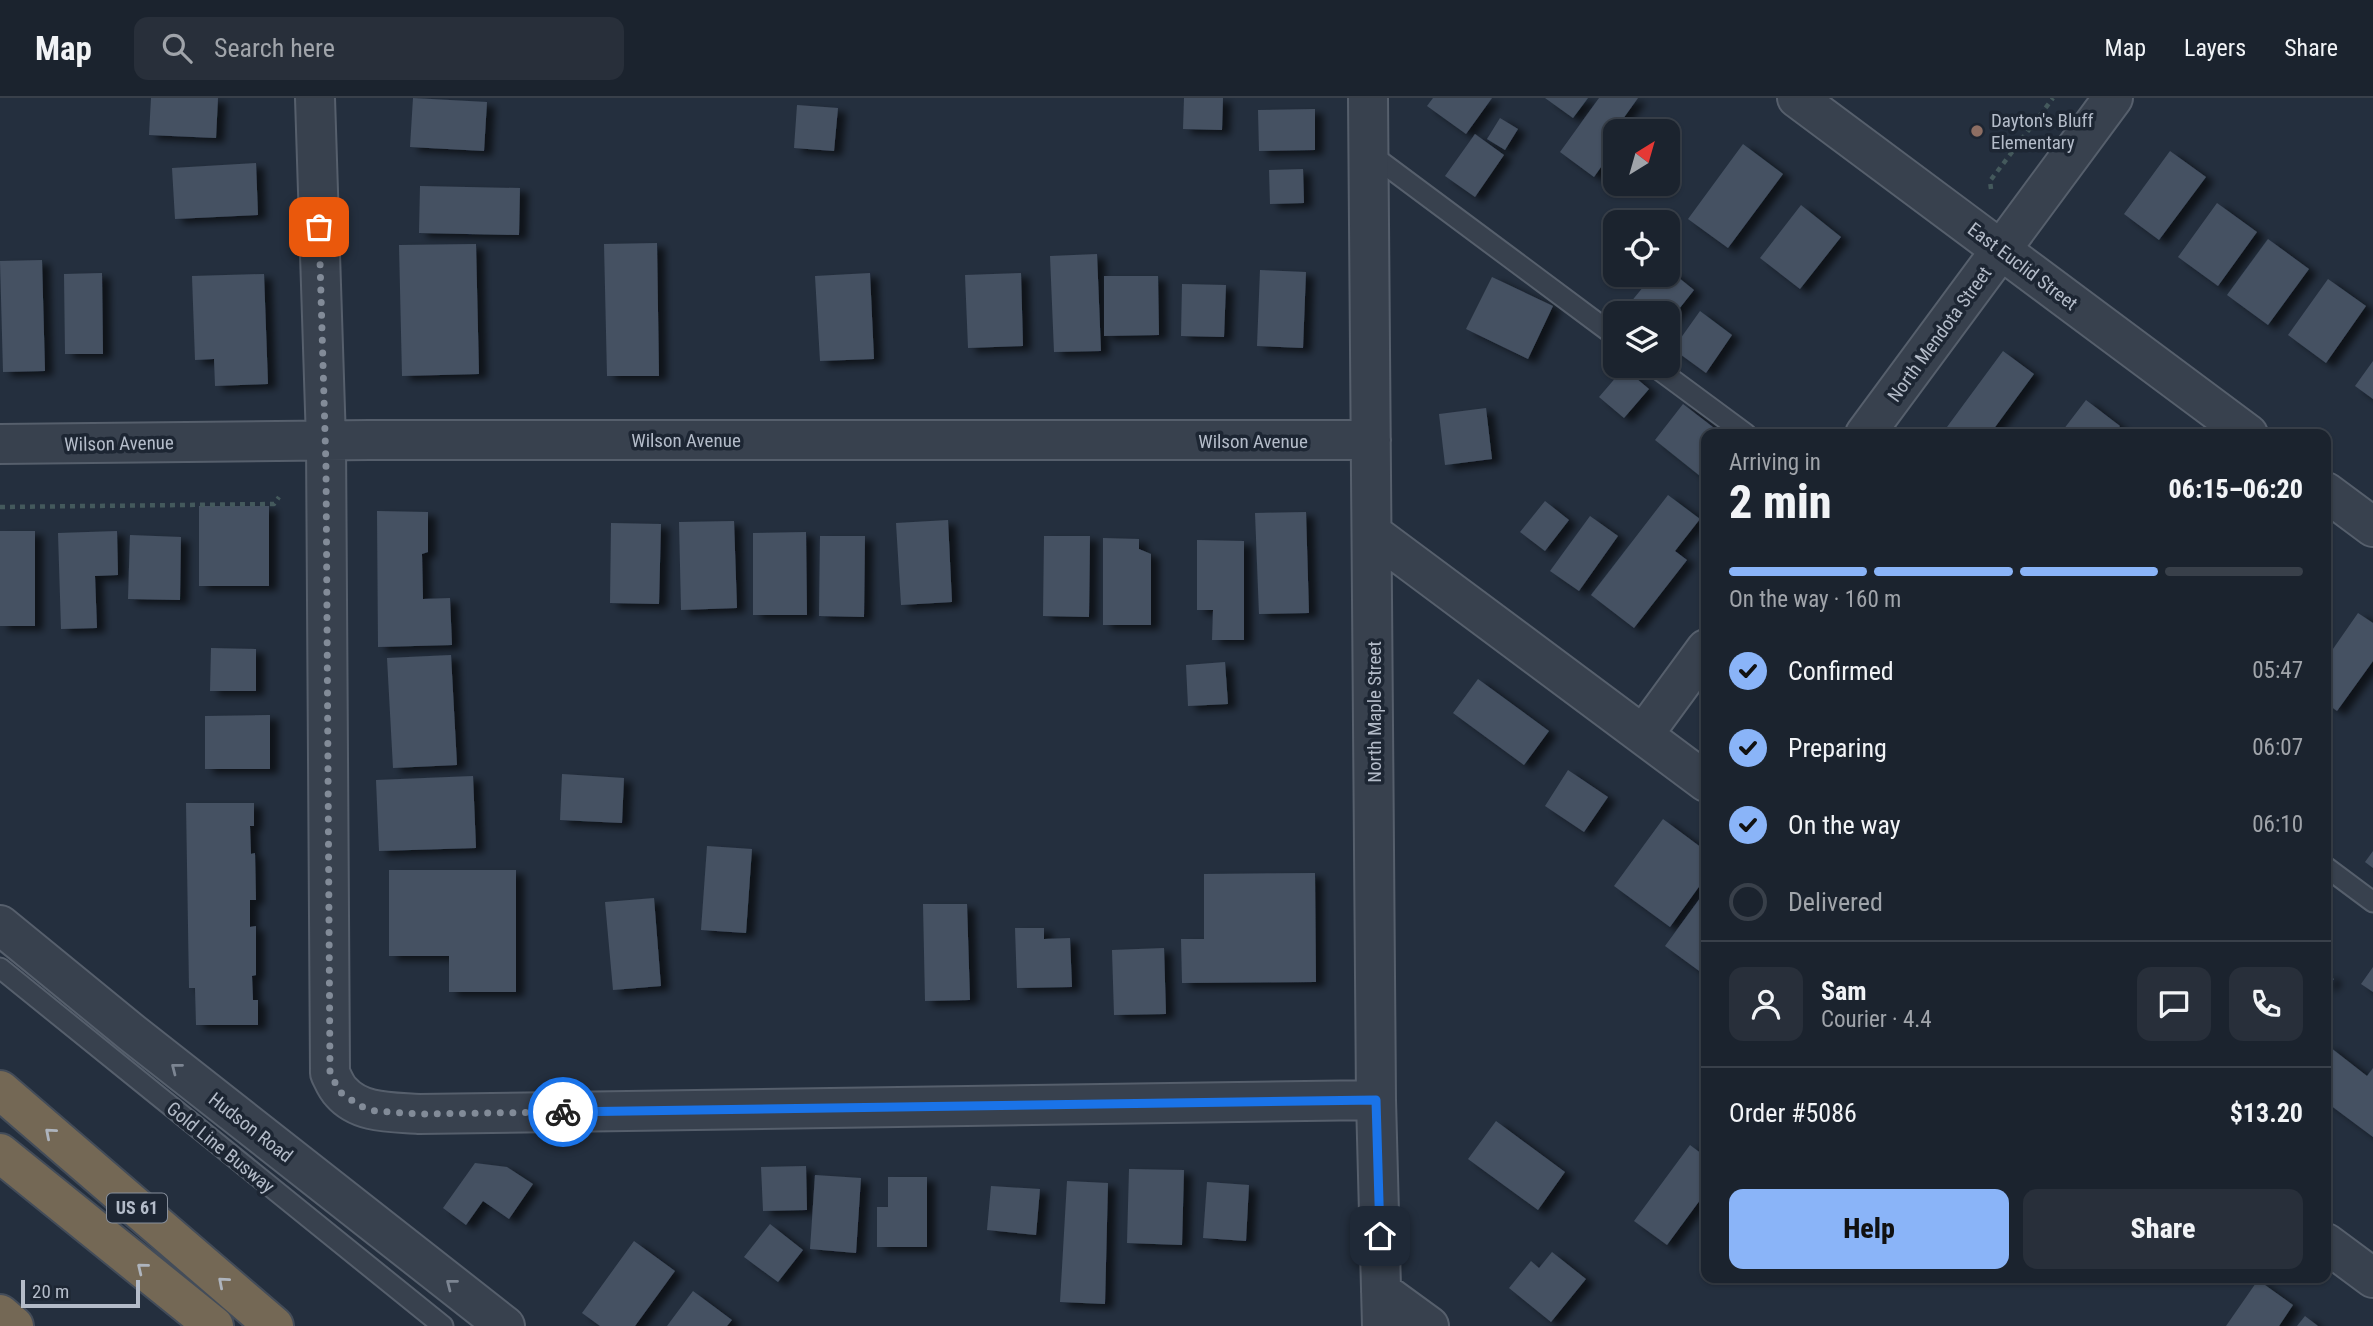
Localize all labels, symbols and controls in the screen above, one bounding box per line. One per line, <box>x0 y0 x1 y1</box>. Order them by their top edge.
search box <box>134 17 624 80</box>
text: Map <box>35 29 92 68</box>
icon: search <box>158 29 196 67</box>
text: Search here <box>214 33 335 63</box>
text: Map <box>2105 34 2146 62</box>
text: Layers <box>2184 34 2246 62</box>
text: Share <box>2284 34 2338 62</box>
place label: Dayton's Bluff Elementary <box>1991 109 2093 154</box>
north arrow <box>1603 119 1680 196</box>
map controls <box>1603 119 1680 378</box>
marker: Dayton's Bluff Elementary <box>1969 123 1985 139</box>
pin <box>289 197 349 257</box>
icon: bag <box>300 208 338 246</box>
button: locate <box>1603 210 1680 287</box>
street label: East Euclid Street <box>1963 218 2082 315</box>
street label: North Mendota Street <box>1883 262 1996 406</box>
button: layers <box>1603 301 1680 378</box>
street label: Wilson Avenue <box>631 429 741 452</box>
street label: Wilson Avenue <box>1198 430 1308 453</box>
street label: Wilson Avenue <box>64 431 174 456</box>
text: Arriving in <box>1729 449 1821 476</box>
text: 06:15–06:20 <box>2169 474 2303 504</box>
text: 2 min <box>1729 475 1832 529</box>
text: On the way · 160 m <box>1729 586 1901 613</box>
street label: North Maple Street <box>1363 641 1386 783</box>
icon: check <box>1729 652 1767 690</box>
text: Confirmed <box>1788 656 1894 686</box>
text: 05:47 <box>2252 657 2303 684</box>
icon: check <box>1729 729 1767 767</box>
text: Preparing <box>1788 733 1887 763</box>
text: 06:07 <box>2252 734 2303 761</box>
icon: check <box>1729 806 1767 844</box>
text: On the way <box>1788 810 1901 840</box>
text: 06:10 <box>2252 811 2303 838</box>
text: Delivered <box>1788 887 1883 917</box>
button: person <box>1729 967 1803 1041</box>
button: chat <box>2137 967 2211 1041</box>
button: phone <box>2229 967 2303 1041</box>
text: Sam <box>1821 976 1867 1006</box>
text: Courier · 4.4 <box>1821 1006 1932 1033</box>
one-way arrow <box>171 1063 184 1076</box>
courier <box>528 1077 598 1147</box>
street label: Hudson Road <box>204 1087 297 1167</box>
icon: bike <box>544 1093 582 1131</box>
street label: Gold Line Busway <box>162 1097 279 1198</box>
text: Order #5086 <box>1729 1098 1857 1128</box>
text: $13.20 <box>2230 1098 2303 1128</box>
one-way arrow <box>45 1129 58 1141</box>
button: Help <box>1729 1189 2009 1269</box>
button: Share <box>2023 1189 2303 1269</box>
road number: US 61 <box>107 1194 167 1223</box>
pin <box>1350 1206 1410 1266</box>
icon: home <box>1361 1217 1399 1255</box>
one-way arrow <box>137 1263 149 1276</box>
scale bar <box>21 1277 140 1309</box>
one-way arrow <box>218 1277 230 1290</box>
text: 20 m <box>32 1280 69 1303</box>
one-way arrow <box>447 1280 460 1292</box>

